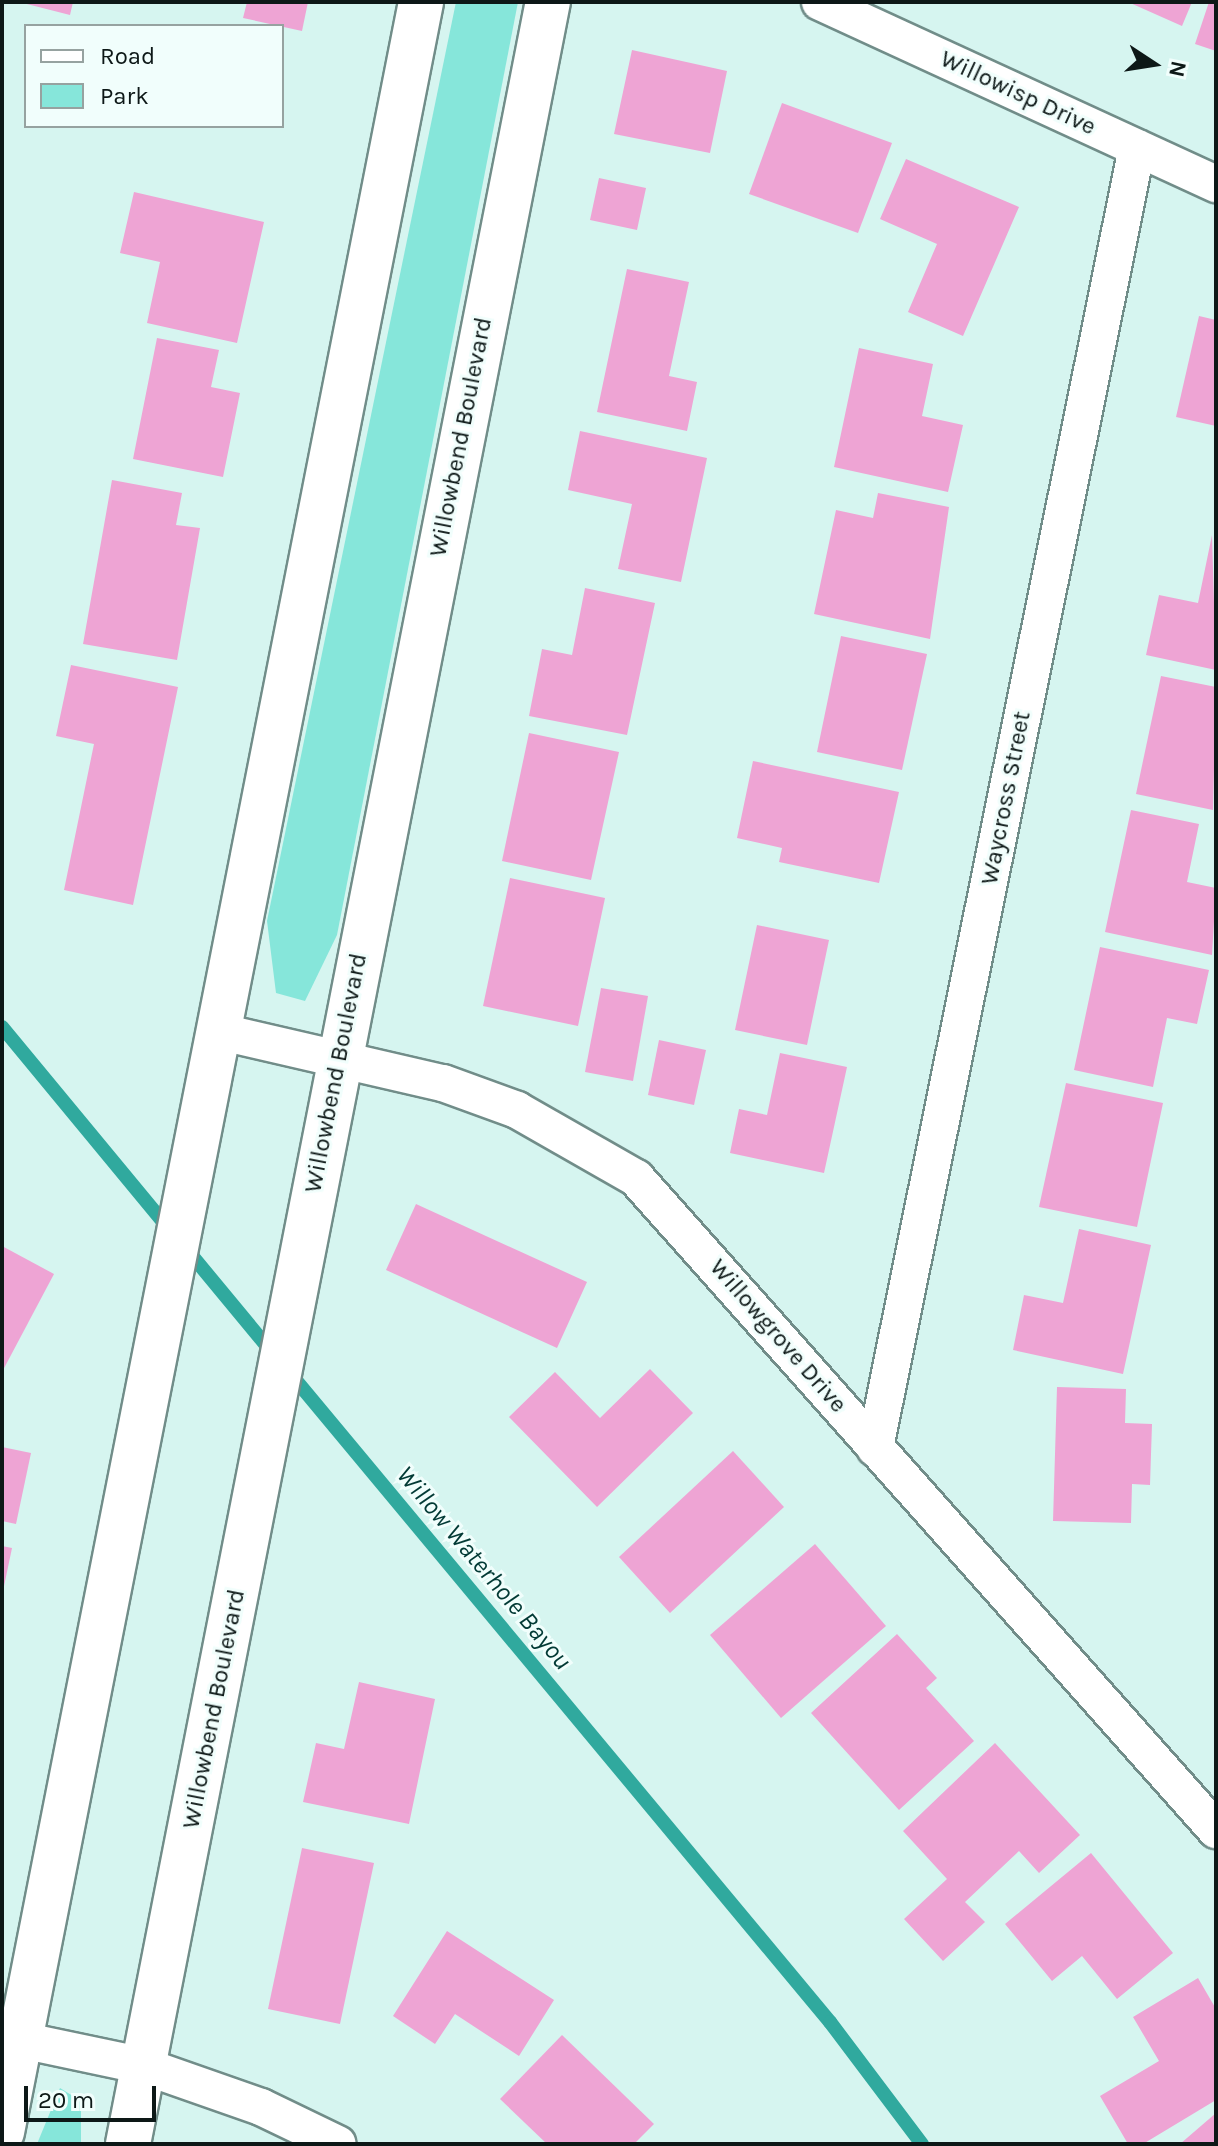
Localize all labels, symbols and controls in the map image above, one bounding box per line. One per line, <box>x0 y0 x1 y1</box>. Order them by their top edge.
legend <box>24 24 284 128</box>
north arrow <box>1114 24 1194 104</box>
text: Road <box>100 42 155 70</box>
street label: Willowisp Drive <box>936 44 1100 142</box>
text: N <box>1163 59 1192 79</box>
text: Park <box>100 82 149 110</box>
street label: Willowbend Boulevard <box>424 315 498 559</box>
street label: Waycross Street <box>975 709 1037 887</box>
street label: Willowbend Boulevard <box>299 951 373 1195</box>
street label: Willowgrove Drive <box>703 1253 853 1419</box>
water label: Willow Waterhole Bayou <box>390 1460 578 1676</box>
street label: Willowbend Boulevard <box>177 1587 251 1831</box>
scale bar <box>28 2070 160 2120</box>
text: 20 m <box>38 2086 94 2114</box>

